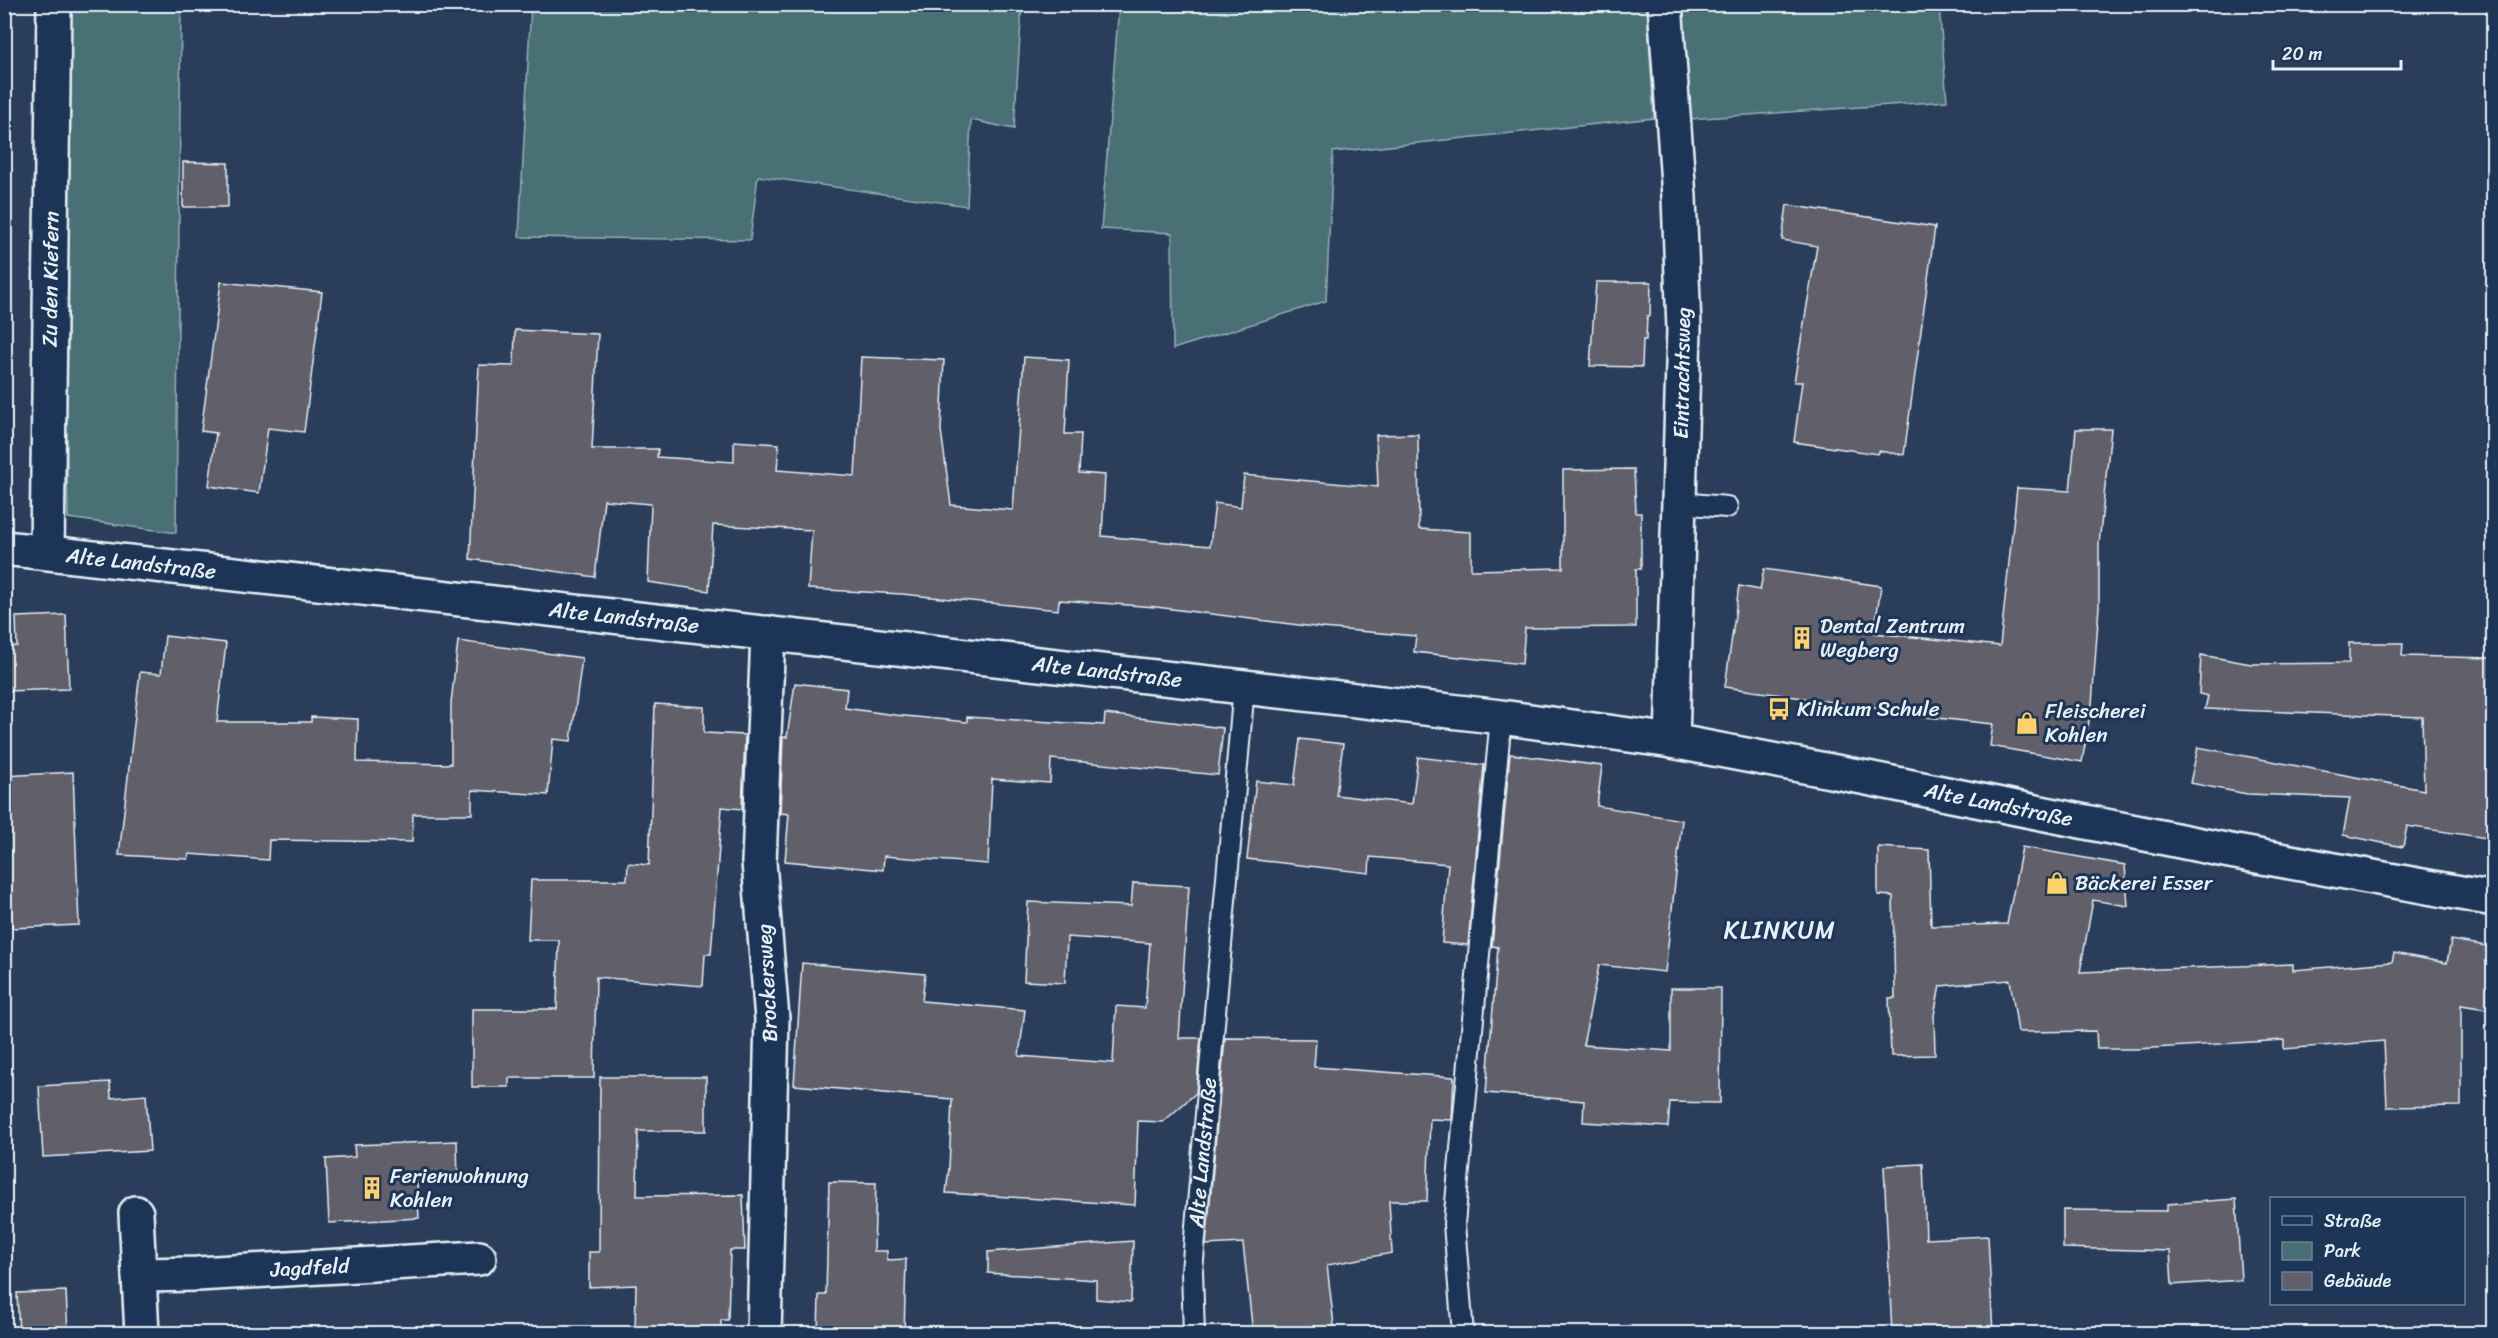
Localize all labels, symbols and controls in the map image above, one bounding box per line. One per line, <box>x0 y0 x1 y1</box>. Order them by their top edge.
scale bar <box>2273 33 2400 71</box>
text: 20 m <box>2282 38 2322 70</box>
street label: Zu den Kiefern <box>31 211 70 347</box>
street label: Eintrachtsweg <box>1662 307 1702 439</box>
street label: Alte Landstraße <box>63 536 218 591</box>
street label: Alte Landstraße <box>546 590 701 645</box>
place label: Dental Zentrum Wegberg <box>1820 607 1965 669</box>
building icon: Dental Zentrum Wegberg <box>1789 625 1815 651</box>
street label: Alte Landstraße <box>1029 644 1184 699</box>
place label: Klinkum Schule <box>1797 690 1940 728</box>
place label: Fleischerei Kohlen <box>2045 692 2147 754</box>
bus stop icon: Klinkum Schule <box>1766 696 1792 722</box>
shop icon: Fleischerei Kohlen <box>2014 710 2040 736</box>
street label: Alte Landstraße <box>1920 771 2076 838</box>
place label: Bäckerei Esser <box>2075 864 2214 902</box>
shop icon: Bäckerei Esser <box>2044 870 2070 896</box>
district label: KLINKUM <box>1724 909 1836 951</box>
street label: Brockersweg <box>745 922 789 1043</box>
street label: Alte Landstraße <box>1177 1076 1228 1230</box>
place label: Ferienwohnung Kohlen <box>390 1157 529 1219</box>
building icon: Ferienwohnung Kohlen <box>359 1175 385 1201</box>
legend <box>2270 1197 2465 1305</box>
text: Straße <box>2324 1205 2381 1237</box>
text: Park <box>2324 1235 2361 1267</box>
street label: Jagdfeld <box>268 1246 352 1289</box>
text: Gebäude <box>2324 1265 2392 1297</box>

